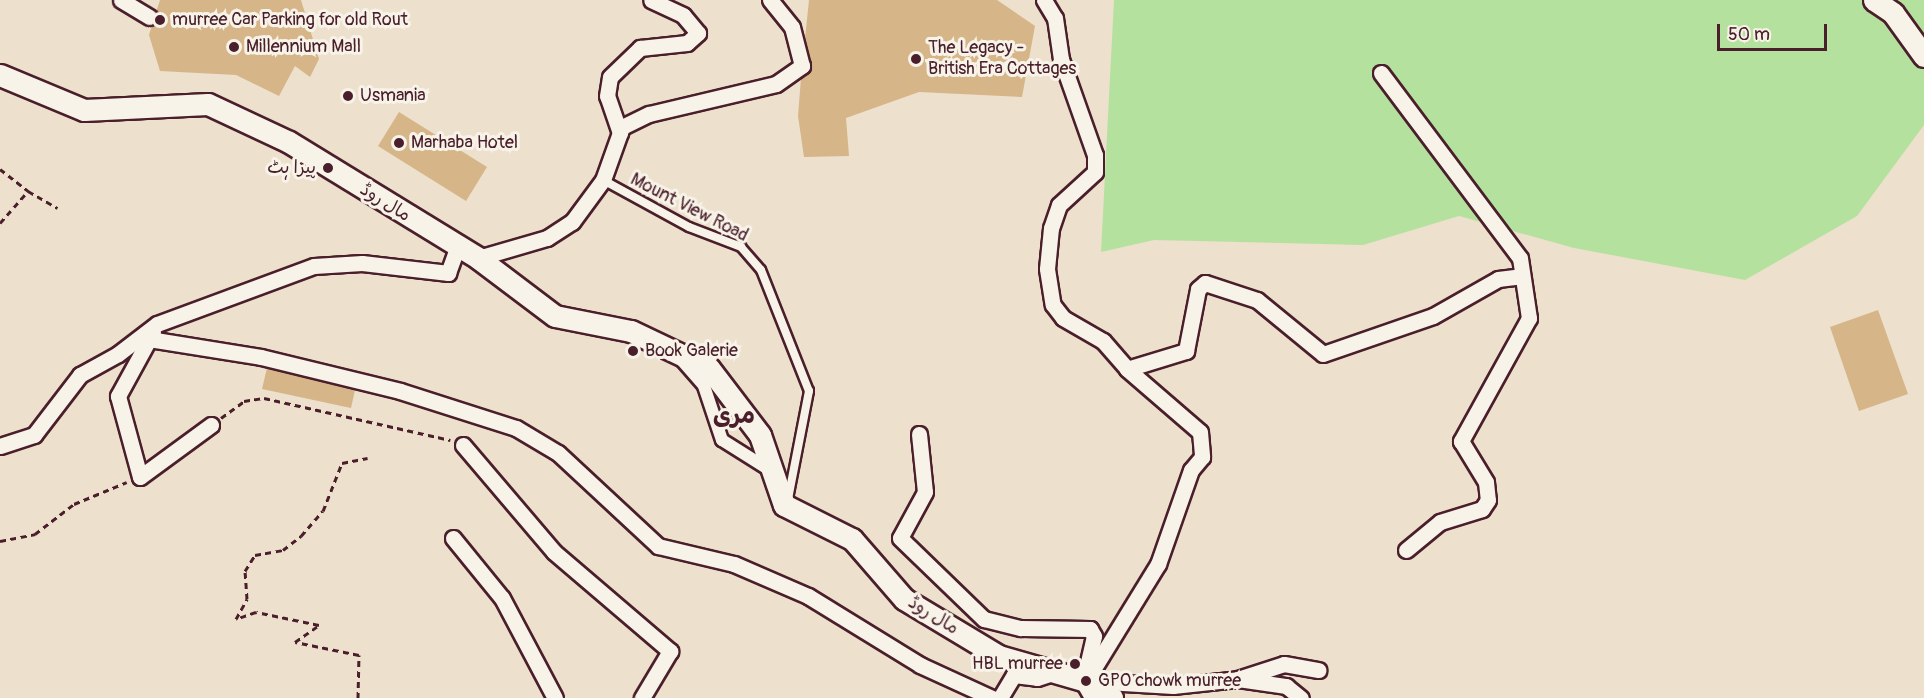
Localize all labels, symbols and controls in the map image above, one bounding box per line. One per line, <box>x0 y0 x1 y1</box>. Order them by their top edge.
place label: murree Car Parking for old Rout <box>172 9 408 31</box>
scale bar <box>1720 12 1830 50</box>
marker: murree Car Parking for old Rout <box>153 13 167 27</box>
text: 50 m <box>1728 23 1770 46</box>
place label: Millennium Mall <box>246 36 361 58</box>
place label: The Legacy - British Era Cottages <box>928 38 1076 80</box>
marker: Millennium Mall <box>227 40 241 54</box>
marker: The Legacy - British Era Cottages <box>909 52 923 66</box>
place label: Usmania <box>360 85 426 107</box>
marker: Usmania <box>341 89 355 103</box>
place label: Marhaba Hotel <box>411 132 518 154</box>
marker: Marhaba Hotel <box>392 136 406 150</box>
place label: پیزا ہٹ <box>267 157 316 179</box>
marker: پیزا ہٹ <box>321 161 335 175</box>
street label: Mount View Road <box>627 169 751 247</box>
street label: مال روڈ <box>356 179 414 227</box>
place label: Book Galerie <box>645 340 738 362</box>
marker: Book Galerie <box>626 344 640 358</box>
district label: مری <box>713 402 755 430</box>
street label: مال روڈ <box>904 592 962 640</box>
place label: HBL murree <box>972 653 1063 675</box>
marker: HBL murree <box>1068 657 1082 671</box>
place label: GPO chowk murree <box>1098 670 1241 692</box>
marker: GPO chowk murree <box>1079 674 1093 688</box>

